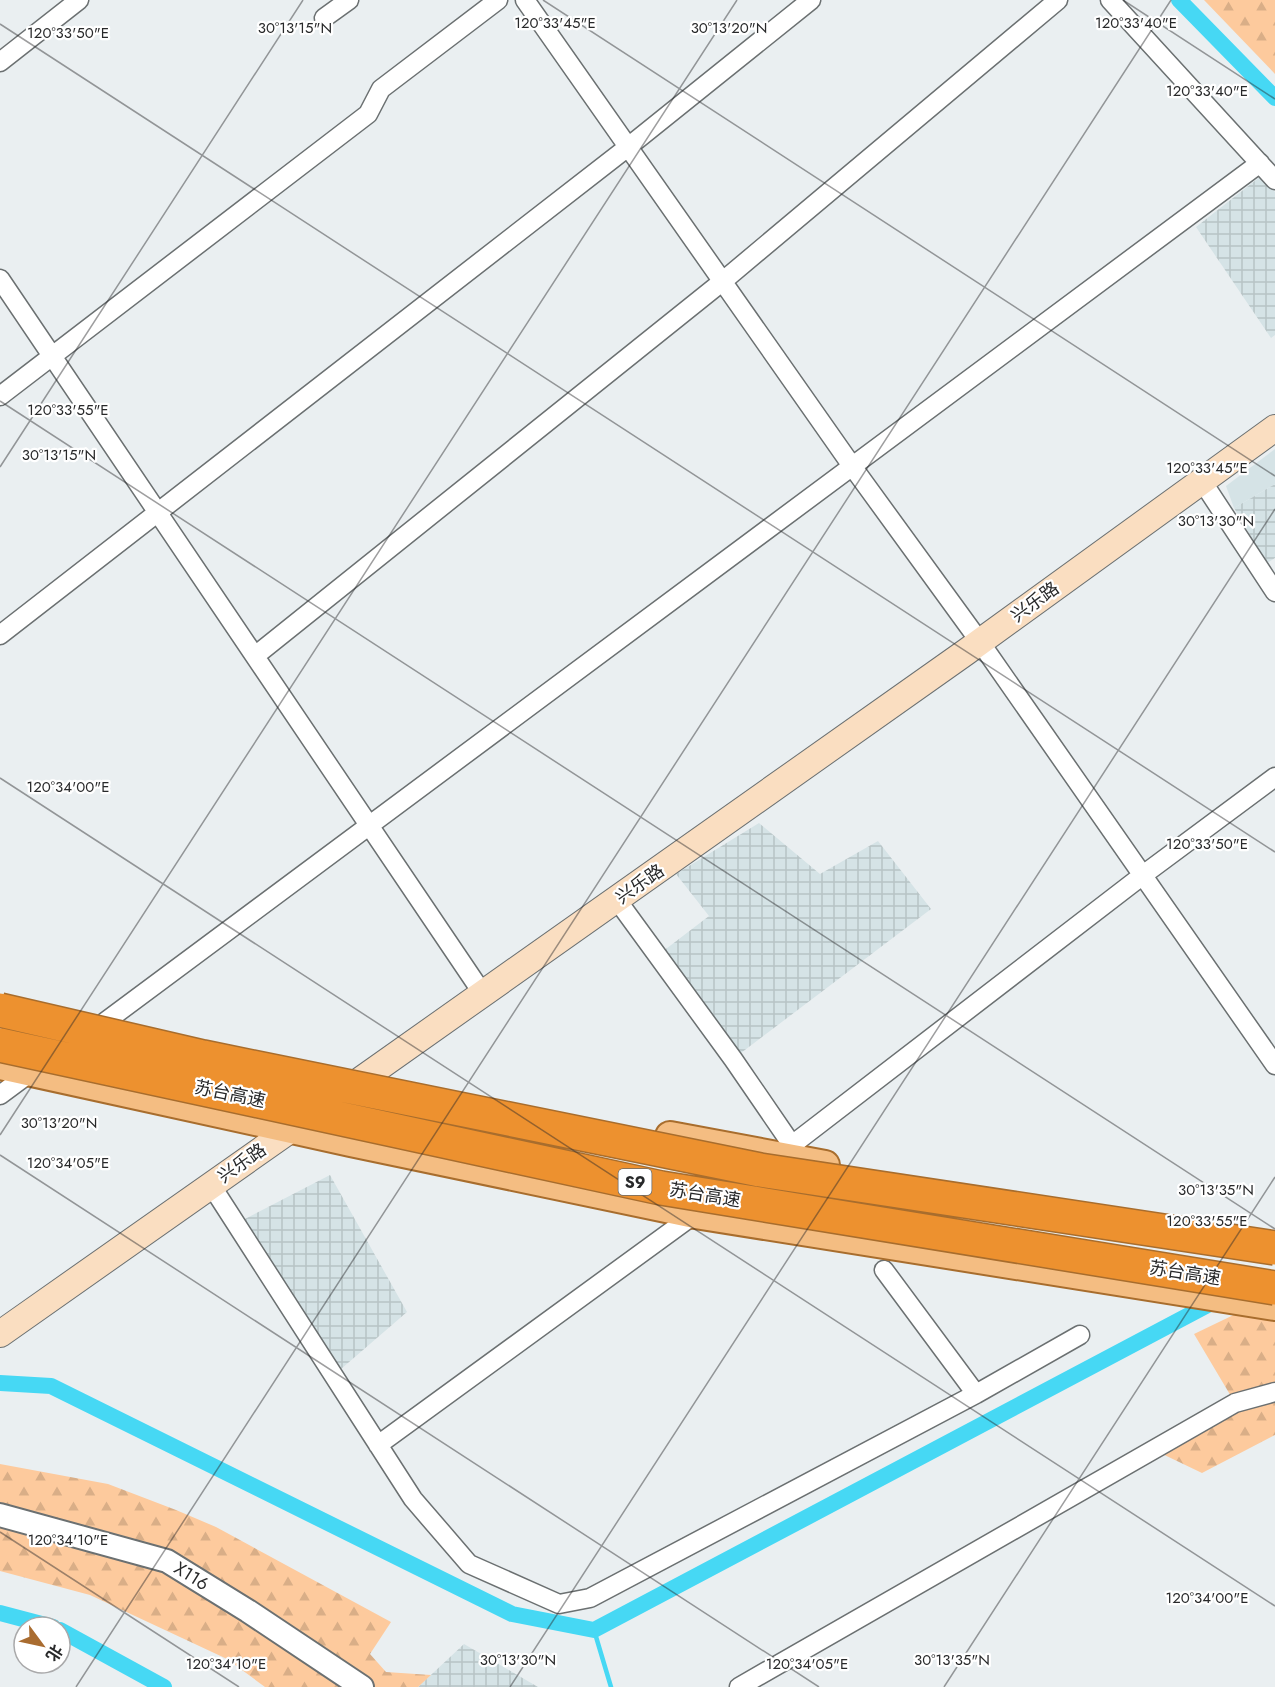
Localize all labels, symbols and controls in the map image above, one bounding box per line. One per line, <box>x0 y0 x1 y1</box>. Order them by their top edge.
text: 120°33'45"E <box>514 12 596 34</box>
text: 120°33'40"E <box>1095 12 1177 34</box>
text: 30°13'15"N <box>258 17 332 39</box>
text: 30°13'20"N <box>691 17 767 39</box>
text: 120°33'50"E <box>27 22 109 44</box>
text: 120°33'40"E <box>1166 80 1248 102</box>
text: 120°33'55"E <box>27 399 109 421</box>
text: 30°13'15"N <box>22 444 96 466</box>
text: 120°33'45"E <box>1166 457 1248 479</box>
text: 30°13'30"N <box>1178 510 1254 532</box>
street label: 兴乐路 <box>1006 576 1064 628</box>
text: 120°34'00"E <box>27 776 109 798</box>
text: 120°33'50"E <box>1166 833 1248 855</box>
street label: 兴乐路 <box>610 858 670 910</box>
street label: 苏台高速 <box>192 1074 268 1114</box>
text: 30°13'20"N <box>21 1112 97 1134</box>
street label: 兴乐路 <box>212 1137 272 1189</box>
text: 120°34'05"E <box>27 1152 109 1174</box>
road number: S9 <box>618 1169 652 1195</box>
street label: 苏台高速 <box>667 1177 743 1213</box>
text: 30°13'35"N <box>1178 1179 1254 1201</box>
text: 120°33'55"E <box>1166 1210 1248 1232</box>
street label: 苏台高速 <box>1147 1255 1223 1291</box>
text: 120°34'10"E <box>28 1529 108 1551</box>
street label: X116 <box>169 1555 214 1597</box>
text: 120°34'00"E <box>1166 1587 1248 1609</box>
north arrow <box>12 1615 72 1675</box>
text: 北 <box>40 1640 68 1666</box>
text: 30°13'30"N <box>480 1649 556 1671</box>
text: 30°13'35"N <box>914 1649 990 1671</box>
text: 120°34'10"E <box>186 1653 266 1675</box>
text: 120°34'05"E <box>766 1653 848 1675</box>

